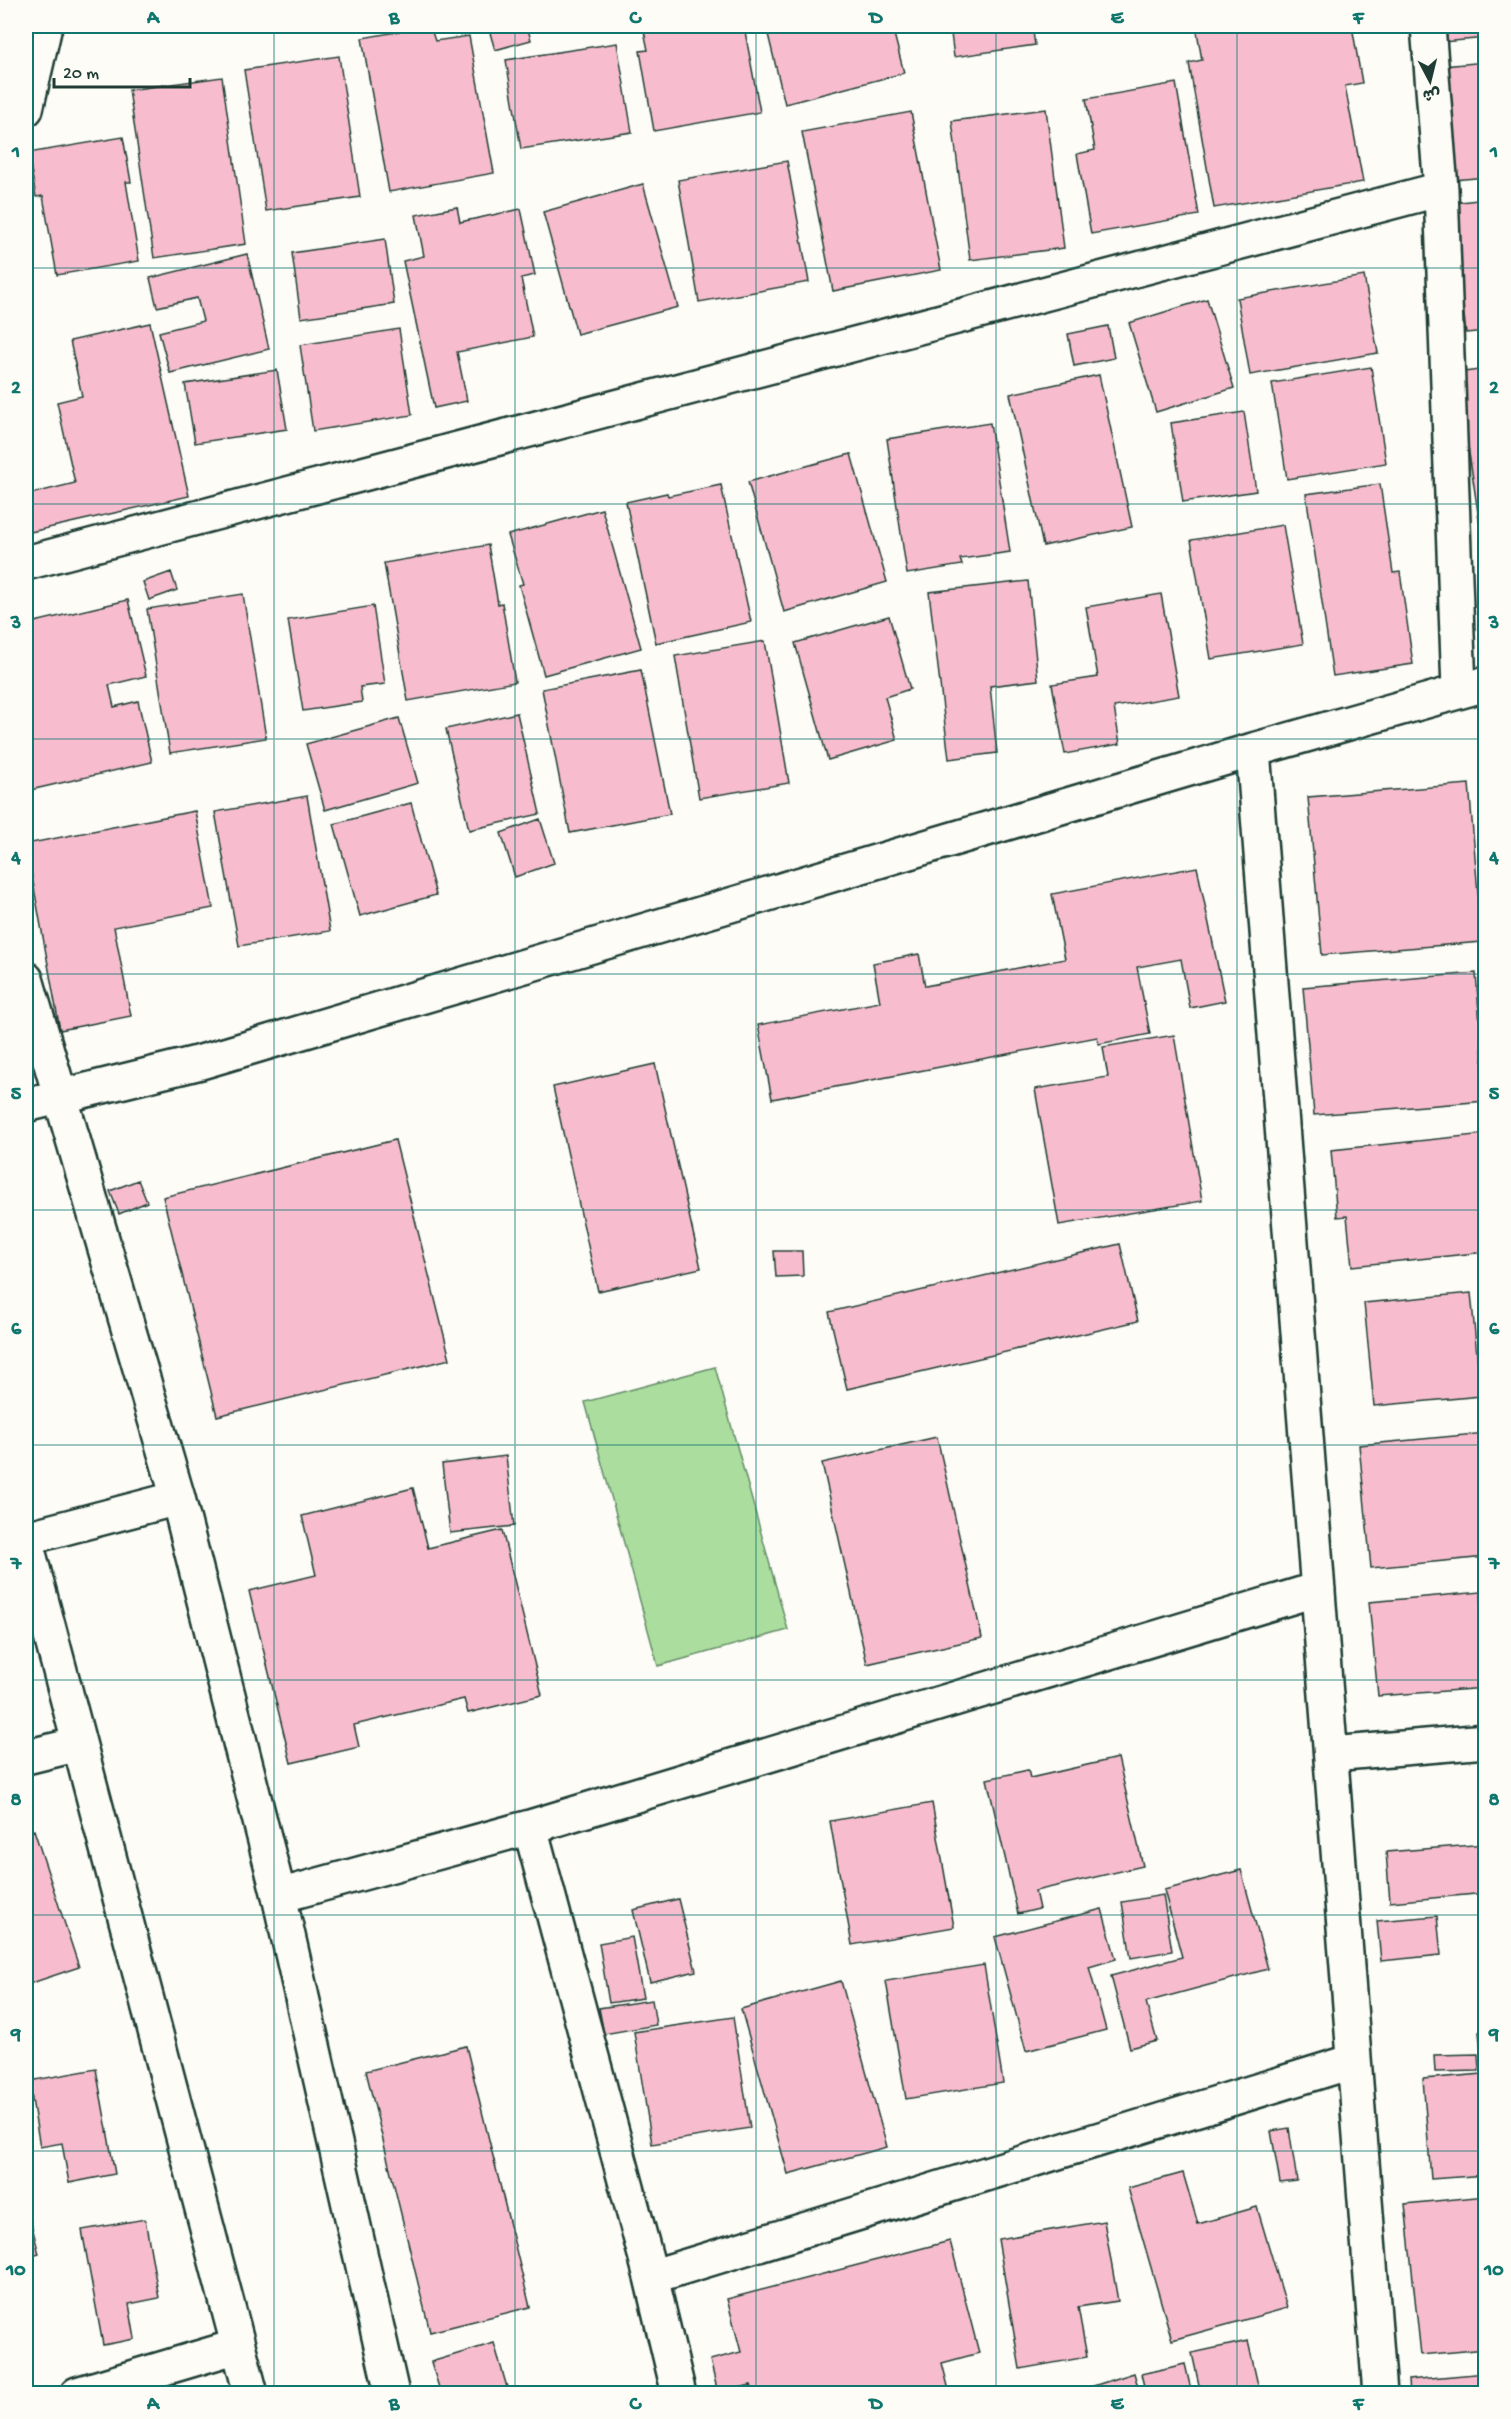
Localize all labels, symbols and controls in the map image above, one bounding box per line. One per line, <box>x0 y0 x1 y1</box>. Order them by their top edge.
text: A <box>146 8 161 31</box>
text: B <box>388 8 400 31</box>
text: C <box>629 8 643 31</box>
text: D <box>867 8 883 31</box>
text: E <box>1111 8 1125 31</box>
text: F <box>1352 8 1365 31</box>
scale bar <box>54 51 190 89</box>
north arrow <box>1400 51 1460 111</box>
text: 20 m <box>63 64 99 85</box>
text: ش <box>1422 82 1441 103</box>
text: 1 <box>11 142 20 165</box>
text: 1 <box>1489 142 1498 165</box>
text: 2 <box>11 378 21 401</box>
text: 2 <box>1489 378 1499 401</box>
text: 3 <box>10 613 21 636</box>
text: 3 <box>1488 613 1499 636</box>
text: 4 <box>10 848 21 871</box>
text: 4 <box>1488 848 1499 871</box>
text: 5 <box>11 1084 22 1107</box>
text: 5 <box>1489 1084 1500 1107</box>
text: 6 <box>11 1319 22 1342</box>
text: 6 <box>1489 1319 1500 1342</box>
text: 7 <box>10 1554 23 1577</box>
text: 7 <box>1488 1554 1501 1577</box>
text: 8 <box>11 1790 22 1813</box>
text: 8 <box>1489 1790 1500 1813</box>
text: 9 <box>10 2025 21 2048</box>
text: 9 <box>1488 2025 1499 2048</box>
text: 10 <box>5 2260 26 2283</box>
text: 10 <box>1483 2260 1504 2283</box>
text: A <box>146 2394 161 2417</box>
text: B <box>388 2394 400 2417</box>
text: C <box>629 2394 643 2417</box>
text: D <box>867 2394 883 2417</box>
text: E <box>1111 2394 1125 2417</box>
text: F <box>1352 2394 1365 2417</box>

